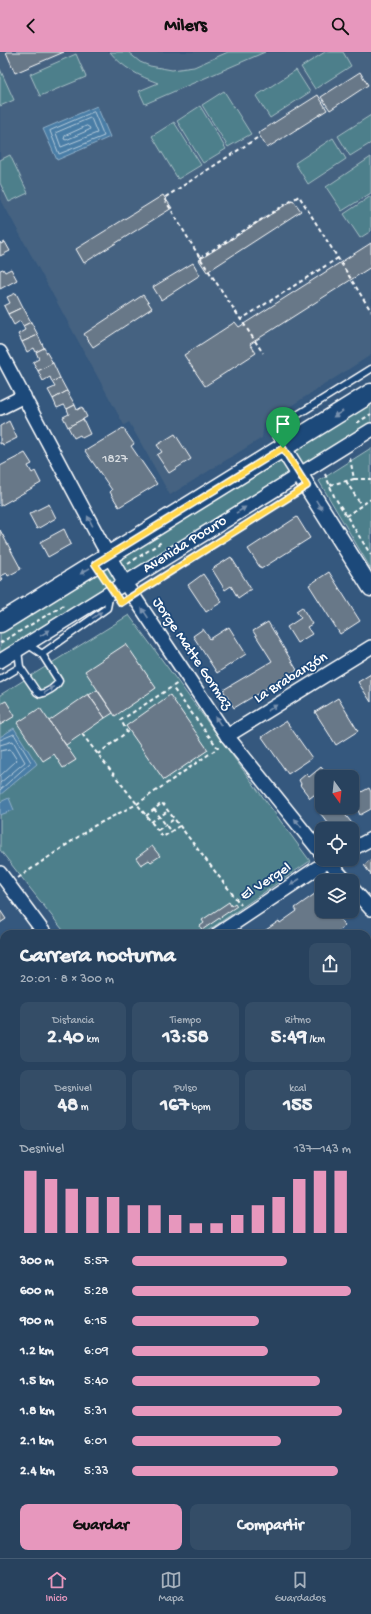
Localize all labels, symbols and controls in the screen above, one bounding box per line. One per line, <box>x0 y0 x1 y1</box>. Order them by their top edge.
icon: back <box>20 15 42 37</box>
icon: search <box>329 15 351 37</box>
text: Milers <box>164 16 207 37</box>
pin <box>266 407 300 448</box>
one-way arrow <box>333 410 343 418</box>
icon: arrive <box>272 413 294 435</box>
house number: 1827 <box>101 452 129 467</box>
one-way arrow <box>315 500 323 510</box>
one-way arrow <box>235 507 247 514</box>
street label: Avenida Pocuro <box>140 512 230 578</box>
one-way arrow <box>87 516 93 527</box>
one-way arrow <box>79 567 90 575</box>
street label: Jorge Matte Gormaz <box>148 595 236 714</box>
one-way arrow <box>141 608 149 618</box>
one-way arrow <box>91 611 102 619</box>
one-way arrow <box>40 629 50 637</box>
street label: La Brabanzón <box>251 648 331 708</box>
one-way arrow <box>44 686 55 694</box>
one-way arrow <box>266 704 278 711</box>
one-way arrow <box>214 715 221 727</box>
north arrow <box>315 770 359 814</box>
map controls <box>315 770 359 918</box>
one-way arrow <box>293 818 302 829</box>
button: locate <box>315 822 359 866</box>
street label: El Vergel <box>237 859 295 905</box>
button: layers <box>315 874 359 918</box>
one-way arrow <box>290 878 300 886</box>
button: share <box>309 943 351 985</box>
text: Carrera nocturna <box>20 944 175 970</box>
text: 20:01 · 8 × 300 m <box>20 972 114 987</box>
text: Distancia <box>52 1015 94 1027</box>
text: Tiempo <box>170 1015 201 1027</box>
text: Ritmo <box>285 1015 311 1027</box>
text: 2.40 <box>47 1027 84 1050</box>
text: 13:58 <box>162 1027 209 1050</box>
text: 5:49 <box>271 1027 307 1050</box>
text: km <box>84 1034 99 1046</box>
text: /km <box>307 1034 325 1046</box>
text: Desnivel <box>54 1083 92 1095</box>
text: Pulso <box>174 1083 197 1095</box>
text: kcal <box>289 1083 306 1095</box>
text: 48 <box>58 1095 78 1118</box>
text: 167 <box>160 1095 189 1118</box>
text: 155 <box>283 1095 312 1118</box>
text: m <box>78 1102 89 1114</box>
text: bpm <box>189 1102 211 1114</box>
text: Desnivel <box>20 1142 64 1157</box>
text: 137–143 m <box>294 1142 351 1157</box>
text: 300 m <box>20 1254 54 1269</box>
text: 5:57 <box>84 1254 109 1269</box>
text: 600 m <box>20 1284 54 1299</box>
text: 5:28 <box>84 1284 108 1299</box>
text: 900 m <box>20 1314 54 1329</box>
text: 6:15 <box>84 1314 107 1329</box>
text: 1.2 km <box>20 1344 54 1359</box>
text: 6:09 <box>84 1344 109 1359</box>
text: 1.5 km <box>20 1374 54 1389</box>
text: 5:40 <box>84 1374 108 1389</box>
text: 1.8 km <box>20 1404 55 1419</box>
text: 5:31 <box>84 1404 107 1419</box>
text: 2.1 km <box>20 1434 54 1449</box>
text: 6:01 <box>84 1434 107 1449</box>
text: 2.4 km <box>20 1464 55 1479</box>
text: 5:33 <box>84 1464 108 1479</box>
button: Guardar <box>20 1504 182 1550</box>
button: Compartir <box>190 1504 351 1550</box>
tab: Inicio <box>45 1569 68 1605</box>
tab: Mapa <box>158 1569 184 1605</box>
tab: Guardados <box>275 1569 326 1605</box>

